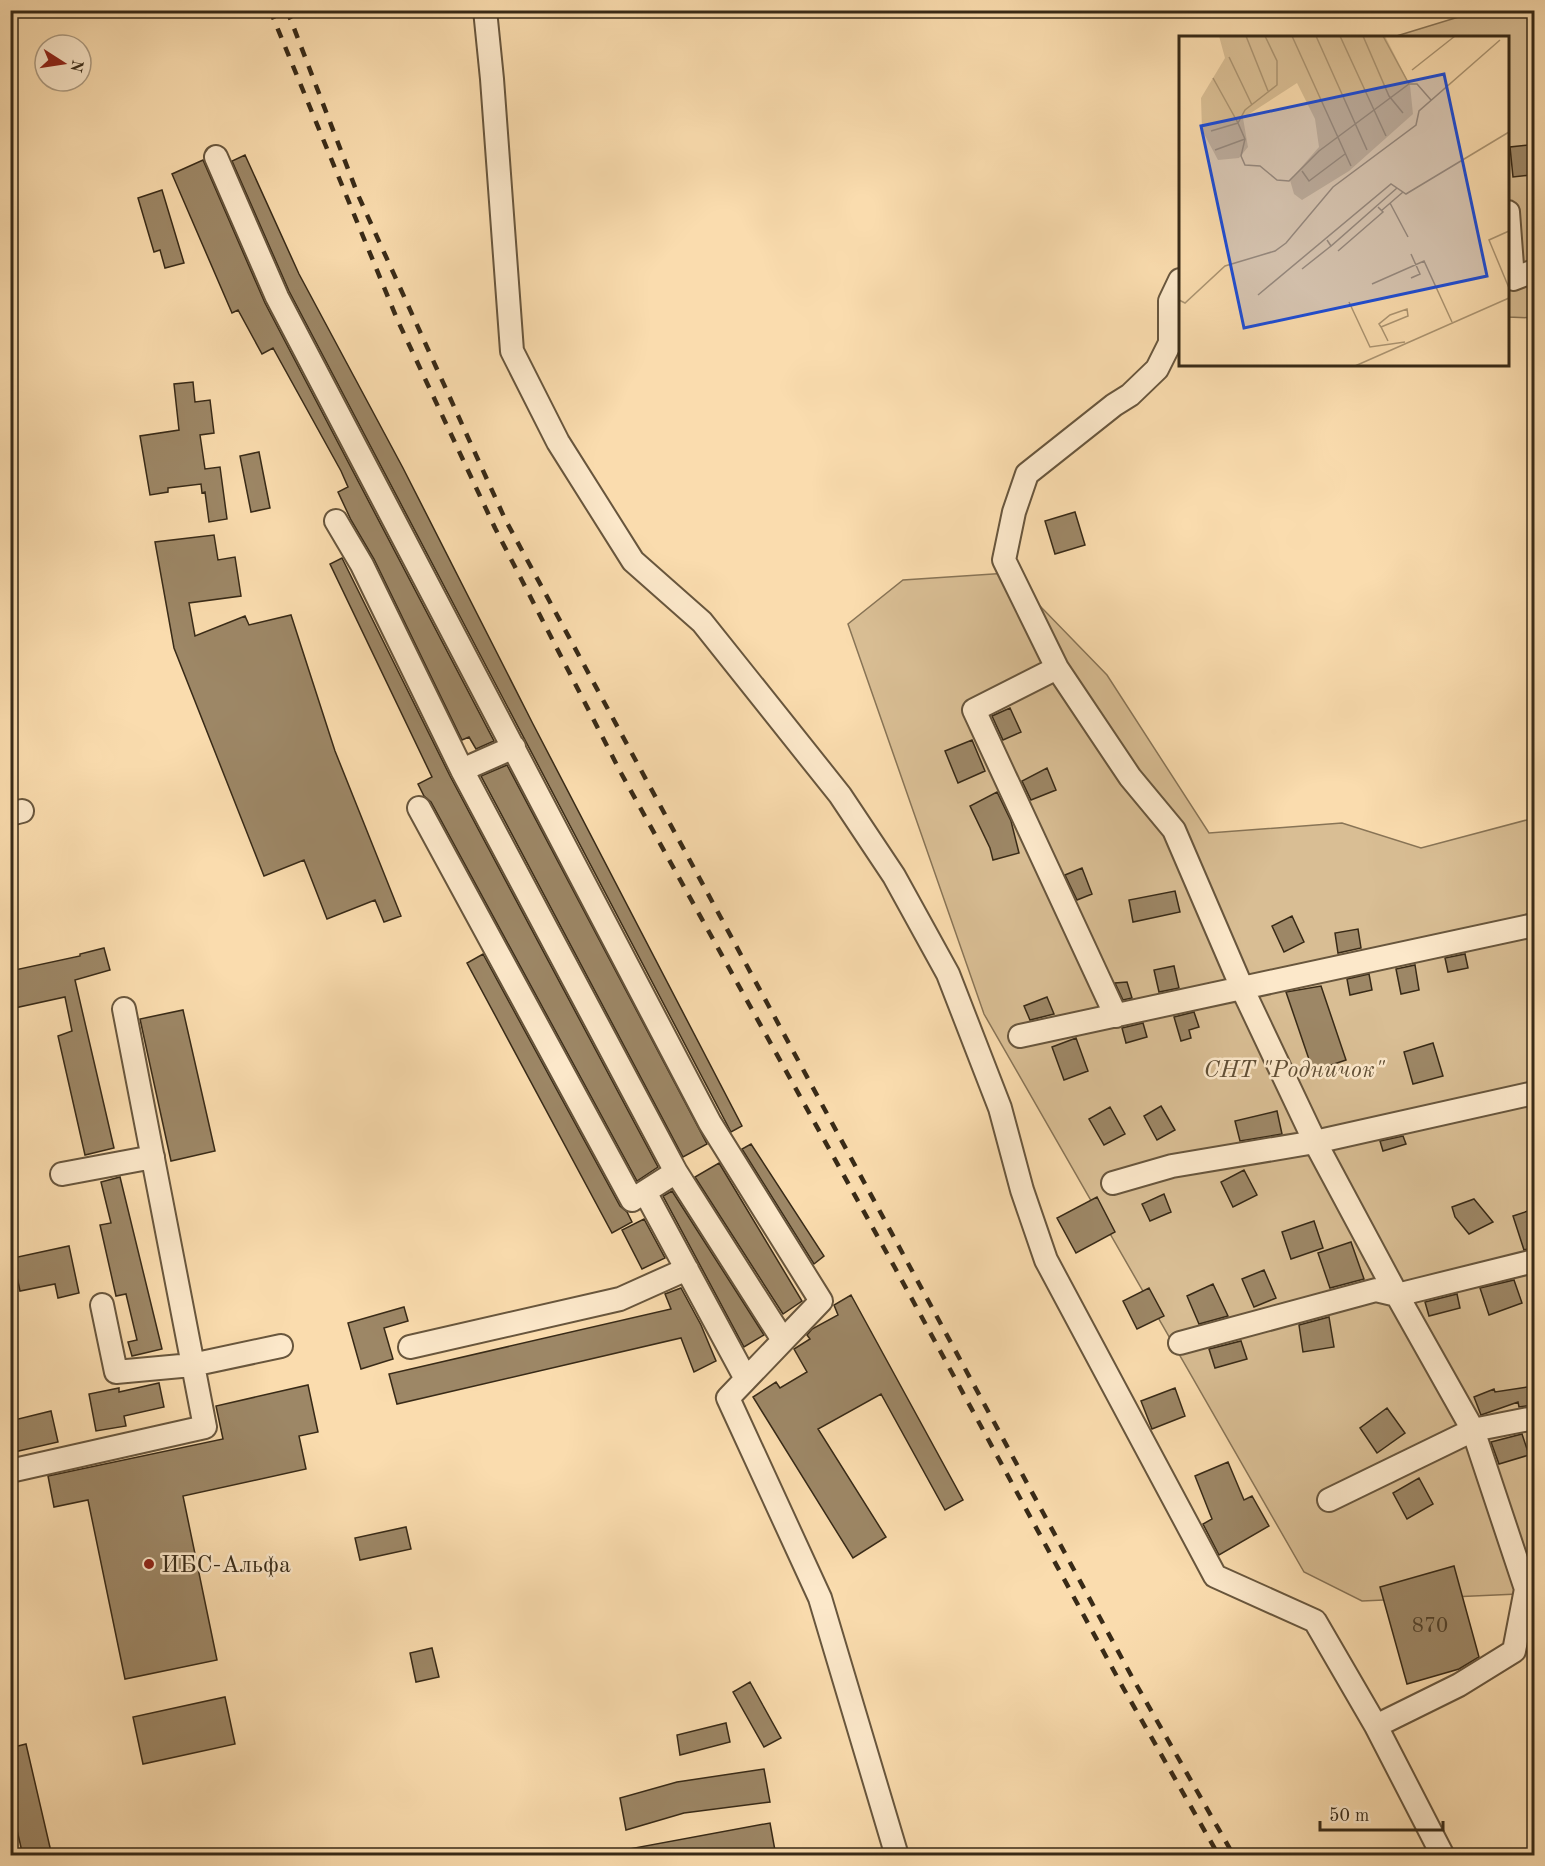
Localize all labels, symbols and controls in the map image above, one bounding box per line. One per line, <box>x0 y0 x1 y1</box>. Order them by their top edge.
north arrow <box>33 33 93 93</box>
inset map <box>1179 36 1509 366</box>
text: N <box>66 58 85 74</box>
park label: СНТ "Родничок" <box>1204 1059 1386 1083</box>
place label: ИБС-Альфа <box>161 1554 291 1578</box>
marker: ИБС-Альфа <box>142 1557 156 1571</box>
house number: 870 <box>1412 1616 1448 1637</box>
scale bar <box>1320 1794 1443 1832</box>
text: 50 m <box>1329 1807 1369 1825</box>

